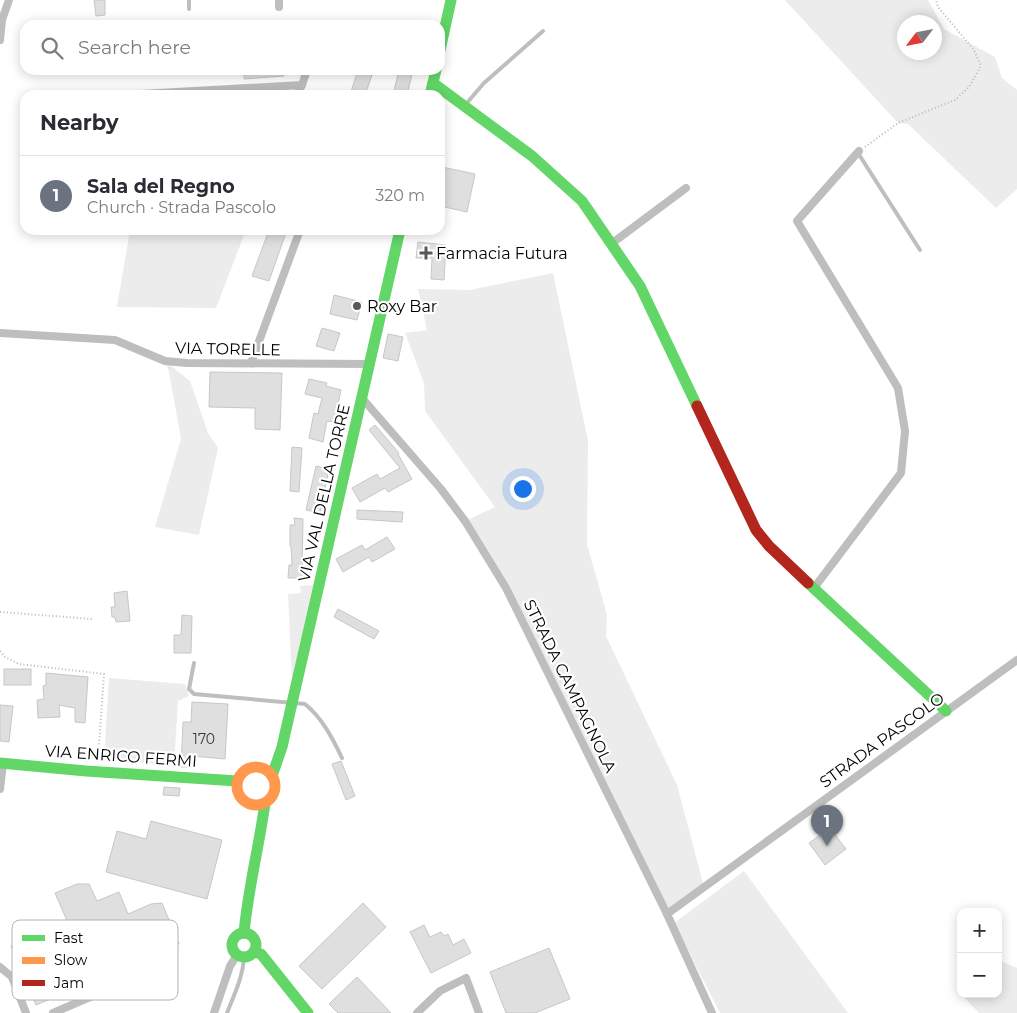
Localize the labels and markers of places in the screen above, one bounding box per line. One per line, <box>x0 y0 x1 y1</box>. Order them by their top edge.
place label: Farmacia Futura <box>436 244 568 263</box>
marker: Farmacia Futura <box>420 247 432 259</box>
place label: Roxy Bar <box>367 297 437 316</box>
marker: Roxy Bar <box>351 300 363 312</box>
pin: 1 <box>811 805 843 846</box>

